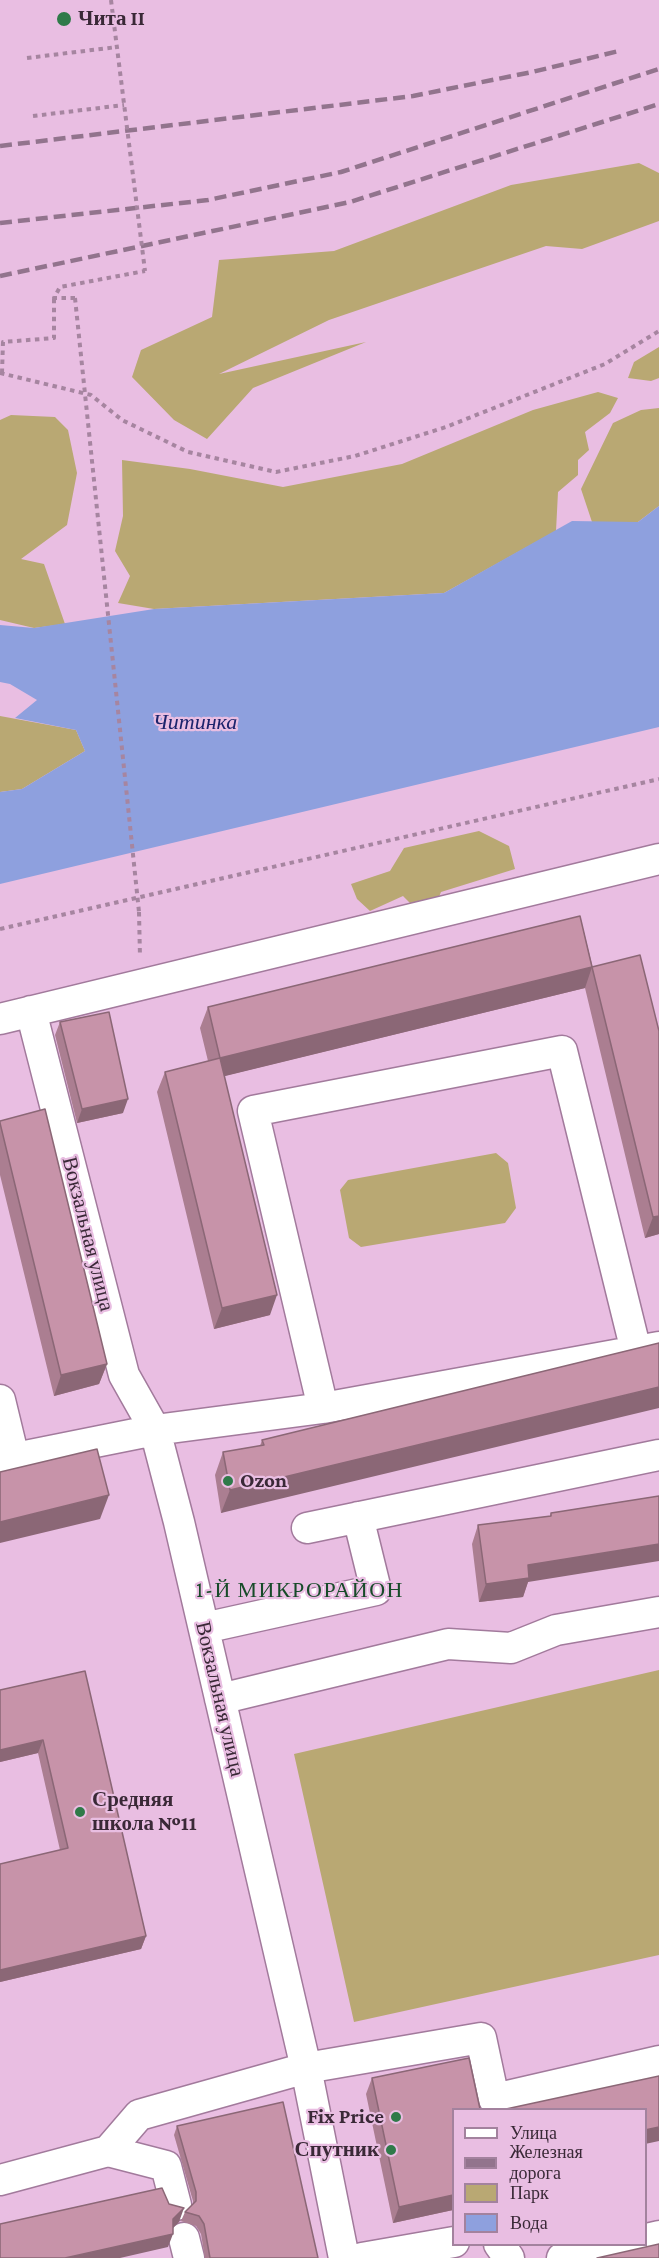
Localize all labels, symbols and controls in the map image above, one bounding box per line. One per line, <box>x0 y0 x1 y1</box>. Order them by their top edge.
place label: Чита II <box>78 6 145 32</box>
marker: Чита II <box>55 10 73 28</box>
water label: Читинка <box>153 709 237 735</box>
street label: Вокзальная улица <box>57 1154 119 1314</box>
place label: Ozon <box>240 1468 287 1494</box>
marker: Ozon <box>221 1474 235 1488</box>
district label: 1-Й МИКРОРАЙОН <box>196 1577 404 1603</box>
street label: Вокзальная улица <box>190 1619 250 1779</box>
place label: Средняя школа №11 <box>92 1787 197 1837</box>
marker: Средняя школа №11 <box>73 1805 87 1819</box>
place label: Fix Price <box>307 2104 384 2130</box>
legend <box>452 2108 647 2246</box>
marker: Fix Price <box>389 2110 403 2124</box>
text: Улица <box>510 2123 557 2143</box>
place label: Спутник <box>295 2137 379 2163</box>
text: Железная дорога <box>509 2142 583 2183</box>
marker: Спутник <box>384 2143 398 2157</box>
text: Парк <box>510 2183 549 2203</box>
text: Вода <box>510 2213 548 2233</box>

